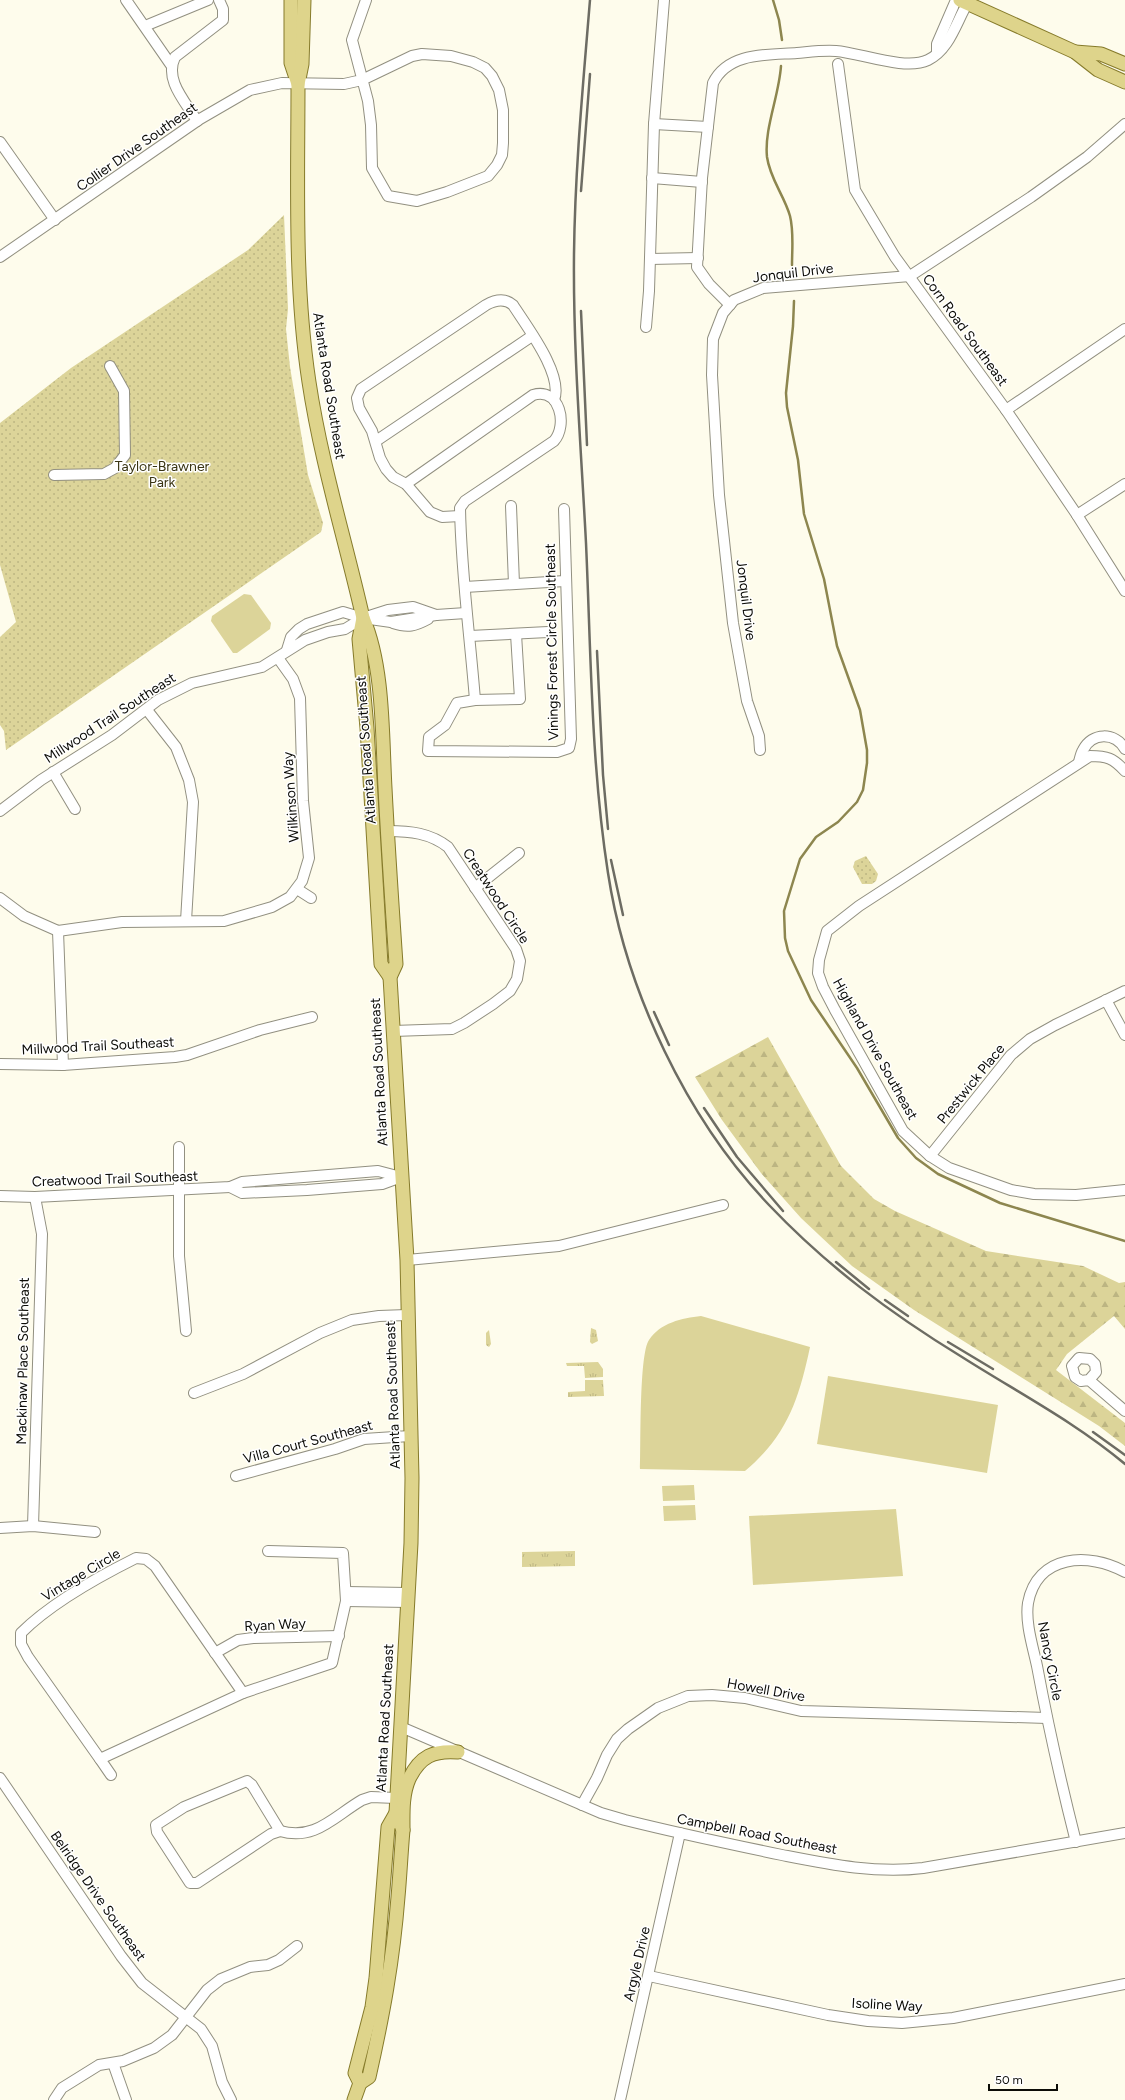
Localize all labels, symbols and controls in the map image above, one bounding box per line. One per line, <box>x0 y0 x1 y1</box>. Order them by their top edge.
street label: Collier Drive Southeast <box>73 99 201 195</box>
street label: Jonquil Drive <box>752 260 835 286</box>
street label: Corn Road Southeast <box>919 271 1011 389</box>
street label: Atlanta Road Southeast <box>309 311 349 461</box>
park label: Taylor-Brawner Park <box>115 458 210 491</box>
street label: Vinings Forest Circle Southeast <box>542 543 562 741</box>
street label: Jonquil Drive <box>733 559 759 642</box>
street label: Millwood Trail Southeast <box>41 669 179 767</box>
street label: Atlanta Road Southeast <box>352 675 380 825</box>
street label: Wilkinson Way <box>279 750 303 843</box>
street label: Creatwood Circle <box>459 845 533 947</box>
street label: Highland Drive Southeast <box>829 975 921 1123</box>
street label: Atlanta Road Southeast <box>367 997 391 1147</box>
street label: Millwood Trail Southeast <box>21 1034 175 1058</box>
street label: Prestwick Place <box>934 1040 1009 1127</box>
street label: Creatwood Trail Southeast <box>31 1168 199 1190</box>
street label: Mackinaw Place Southeast <box>13 1277 33 1445</box>
street label: Atlanta Road Southeast <box>382 1320 404 1470</box>
street label: Villa Court Southeast <box>241 1417 375 1467</box>
street label: Vintage Circle <box>39 1545 124 1605</box>
street label: Ryan Way <box>244 1615 307 1635</box>
street label: Nancy Circle <box>1034 1620 1066 1702</box>
street label: Atlanta Road Southeast <box>373 1643 397 1793</box>
street label: Howell Drive <box>726 1675 807 1705</box>
street label: Campbell Road Southeast <box>675 1810 839 1858</box>
street label: Belridge Drive Southeast <box>47 1828 149 1964</box>
street label: Argyle Drive <box>620 1925 654 2003</box>
street label: Isoline Way <box>851 1995 924 2015</box>
scale bar <box>989 2066 1057 2092</box>
text: 50 m <box>995 2073 1023 2087</box>

